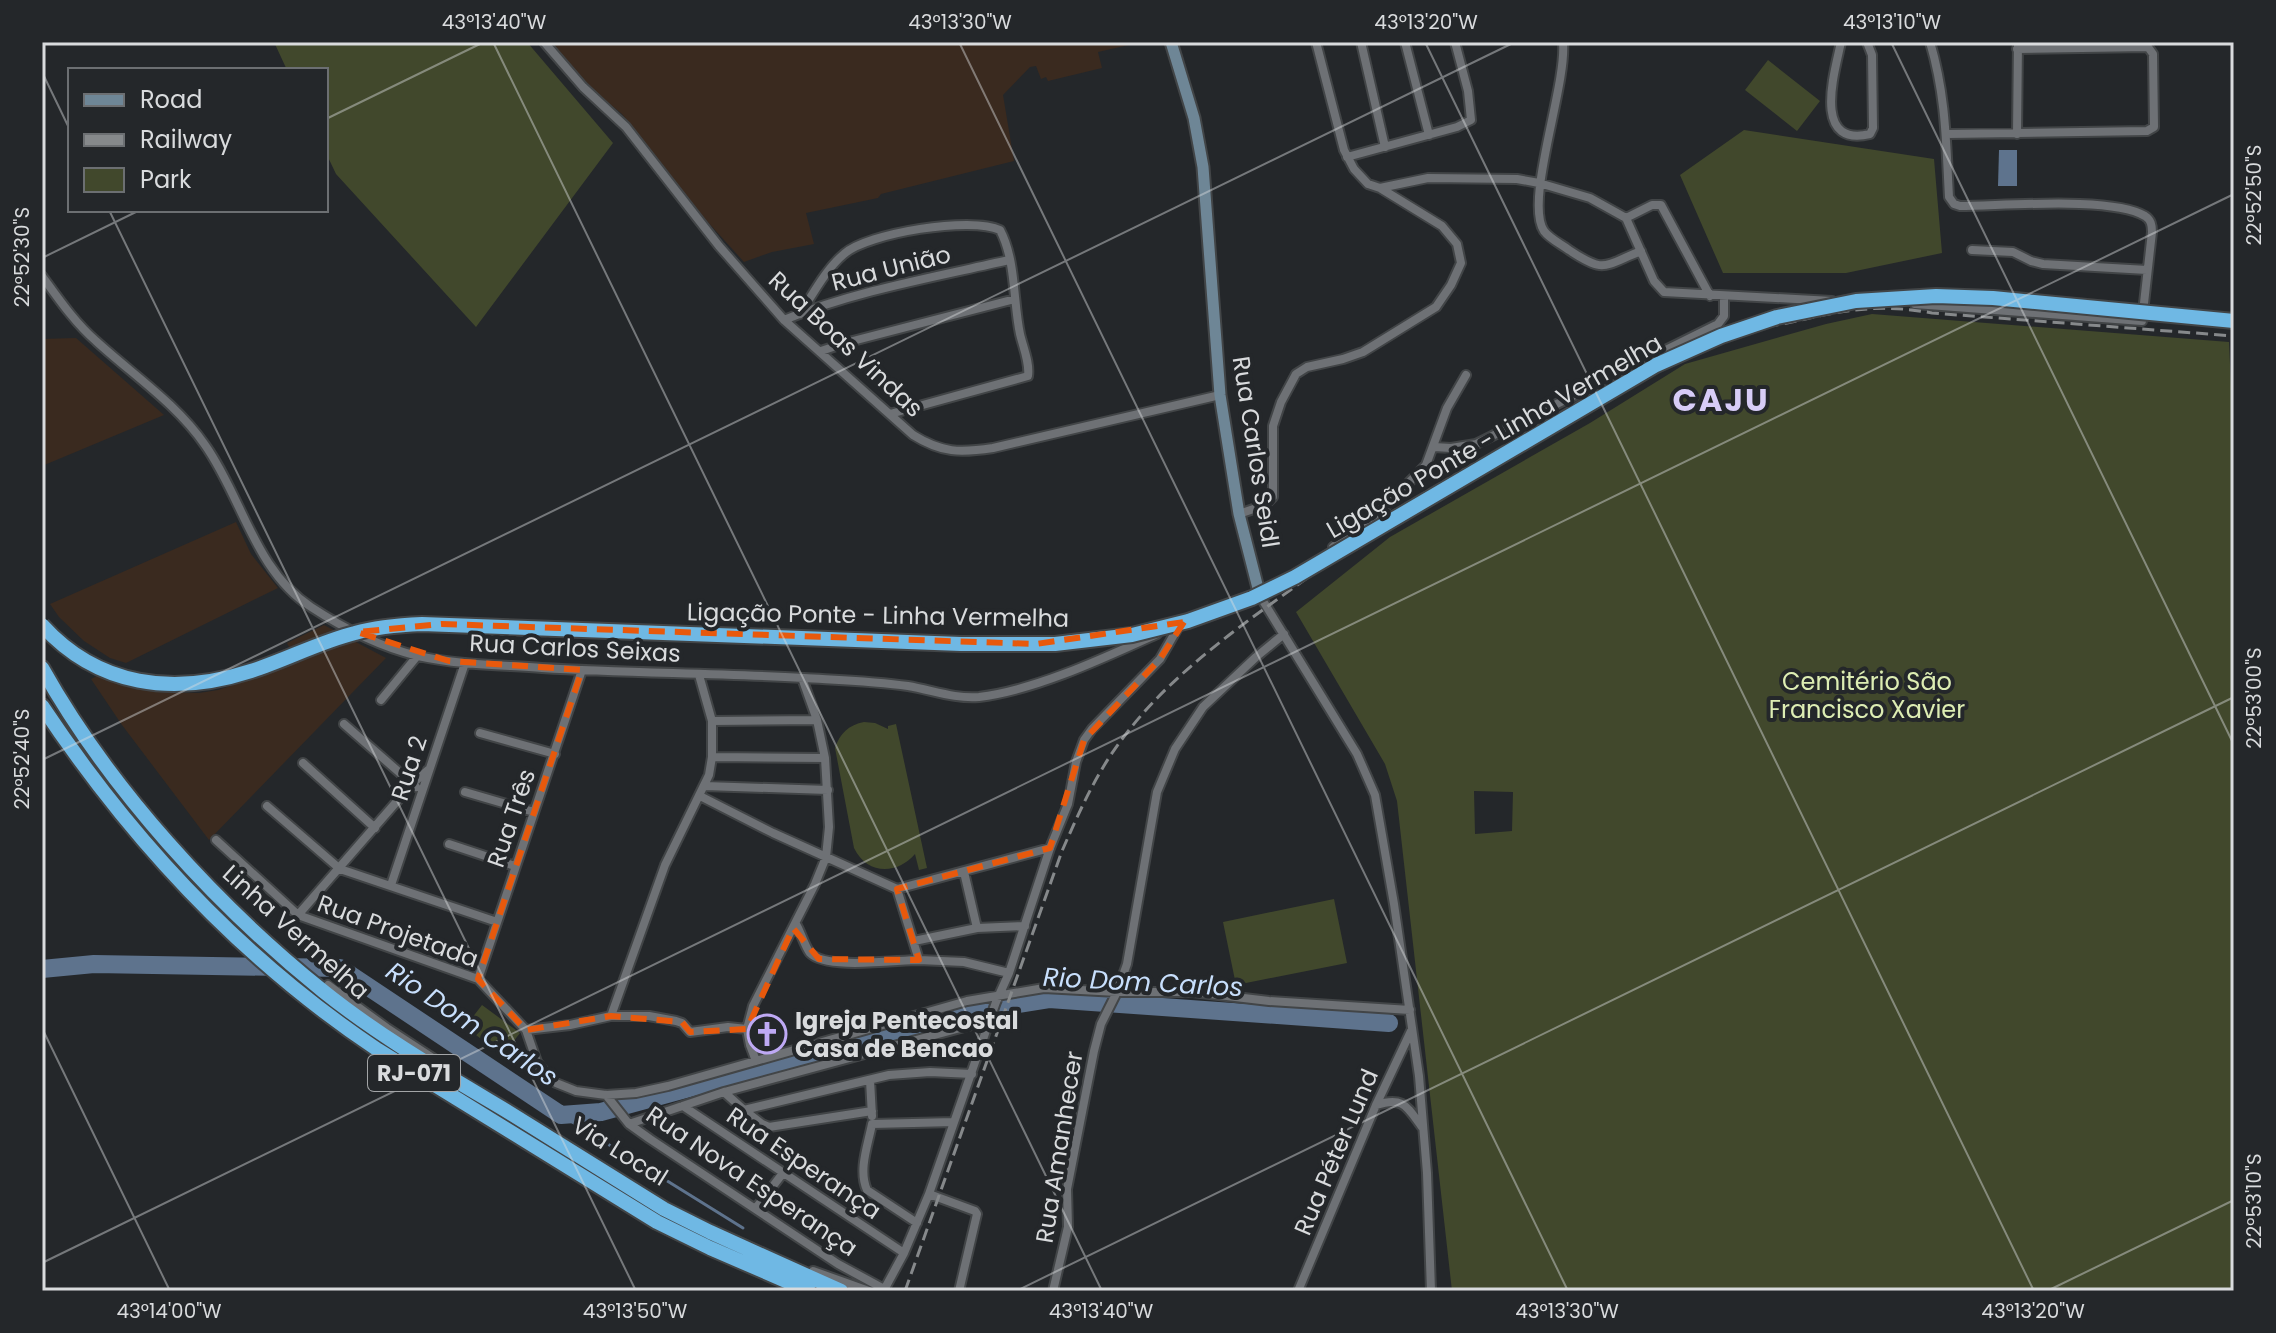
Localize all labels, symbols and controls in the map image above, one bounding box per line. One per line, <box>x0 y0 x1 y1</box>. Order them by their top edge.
text: 43°13'40"W <box>442 8 547 36</box>
text: 43°13'30"W <box>908 8 1012 36</box>
text: 43°13'20"W <box>1374 8 1478 36</box>
text: 43°13'10"W <box>1843 8 1942 36</box>
legend <box>68 68 328 212</box>
text: Road <box>140 83 202 116</box>
text: Railway <box>140 123 233 156</box>
text: 22°52'50"S <box>2240 144 2268 246</box>
text: Park <box>140 163 192 196</box>
text: 22°52'30"S <box>8 207 36 307</box>
street label: Rua União <box>828 237 954 299</box>
street label: Rua Boas Vindas <box>762 264 930 424</box>
street label: Ligação Ponte - Linha Vermelha <box>1320 326 1668 546</box>
street label: Rua Carlos Seidl <box>1225 354 1287 550</box>
district label: CAJU <box>1672 377 1770 422</box>
street label: Ligação Ponte - Linha Vermelha <box>687 595 1069 635</box>
street label: Rua Carlos Seixas <box>468 626 682 670</box>
text: 22°53'00"S <box>2240 647 2268 749</box>
park label: Cemitério São Francisco Xavier <box>1769 665 1965 726</box>
text: 22°52'40"S <box>8 708 36 810</box>
street label: Rua 2 <box>383 731 435 805</box>
street label: Rua Três <box>479 764 543 872</box>
street label: Linha Vermelha <box>216 857 376 1007</box>
street label: Rua Projetada <box>313 887 483 975</box>
water label: Rio Dom Carlos <box>379 953 565 1095</box>
water label: Rio Dom Carlos <box>1042 959 1244 1005</box>
place label: Igreja Pentecostal Casa de Bencao <box>795 1004 1019 1065</box>
church icon: Igreja Pentecostal Casa de Bencao <box>746 1013 788 1055</box>
street label: Rua Amanhecer <box>1028 1049 1090 1245</box>
road number: RJ-071 <box>368 1055 460 1091</box>
street label: Rua Péter Lund <box>1286 1064 1386 1240</box>
street label: Rua Nova Esperança <box>640 1098 864 1264</box>
street label: Rua Esperança <box>720 1099 888 1227</box>
street label: Via Local <box>566 1109 674 1193</box>
text: 22°53'10"S <box>2240 1153 2268 1249</box>
text: 43°14'00"W <box>116 1297 222 1325</box>
text: 43°13'50"W <box>583 1297 688 1325</box>
text: 43°13'40"W <box>1049 1297 1154 1325</box>
text: 43°13'30"W <box>1515 1297 1619 1325</box>
text: 43°13'20"W <box>1981 1297 2085 1325</box>

